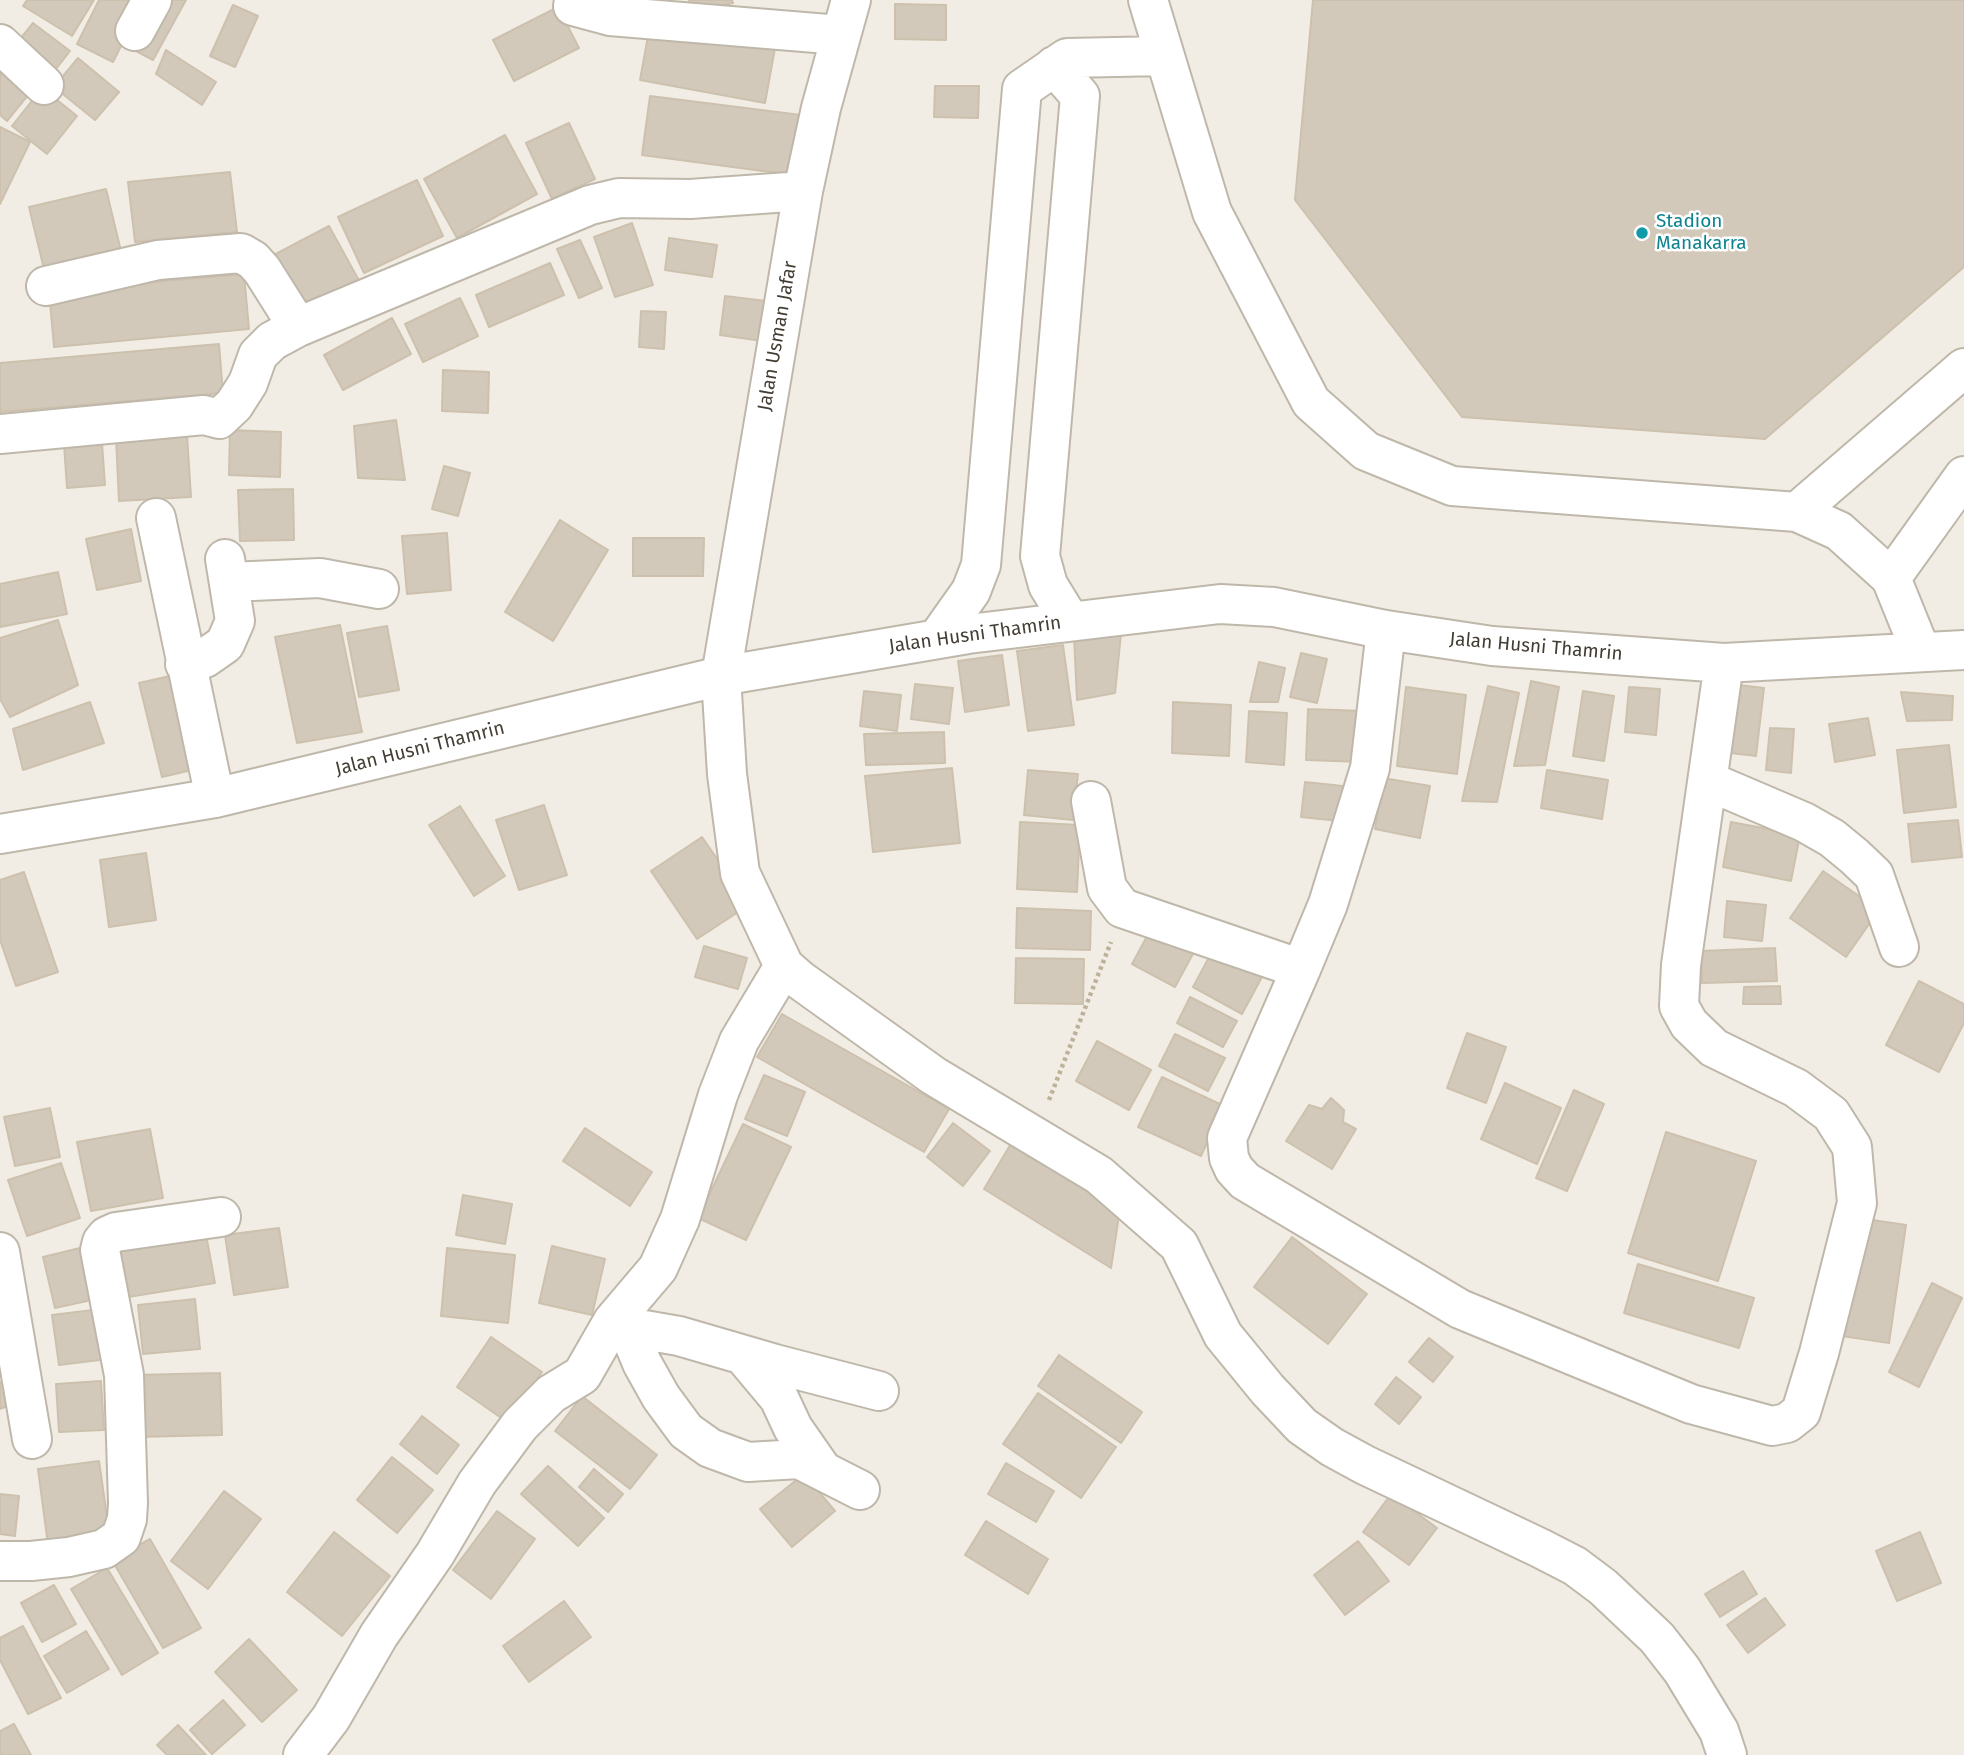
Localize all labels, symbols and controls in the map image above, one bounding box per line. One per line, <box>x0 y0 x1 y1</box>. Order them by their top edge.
place label: Stadion Manakarra <box>1656 211 1747 255</box>
marker: Stadion Manakarra <box>1634 225 1650 241</box>
street label: Jalan Usman Jafar <box>754 259 802 413</box>
street label: Jalan Husni Thamrin <box>887 612 1063 658</box>
street label: Jalan Husni Thamrin <box>1448 628 1624 666</box>
street label: Jalan Husni Thamrin <box>333 717 507 781</box>

